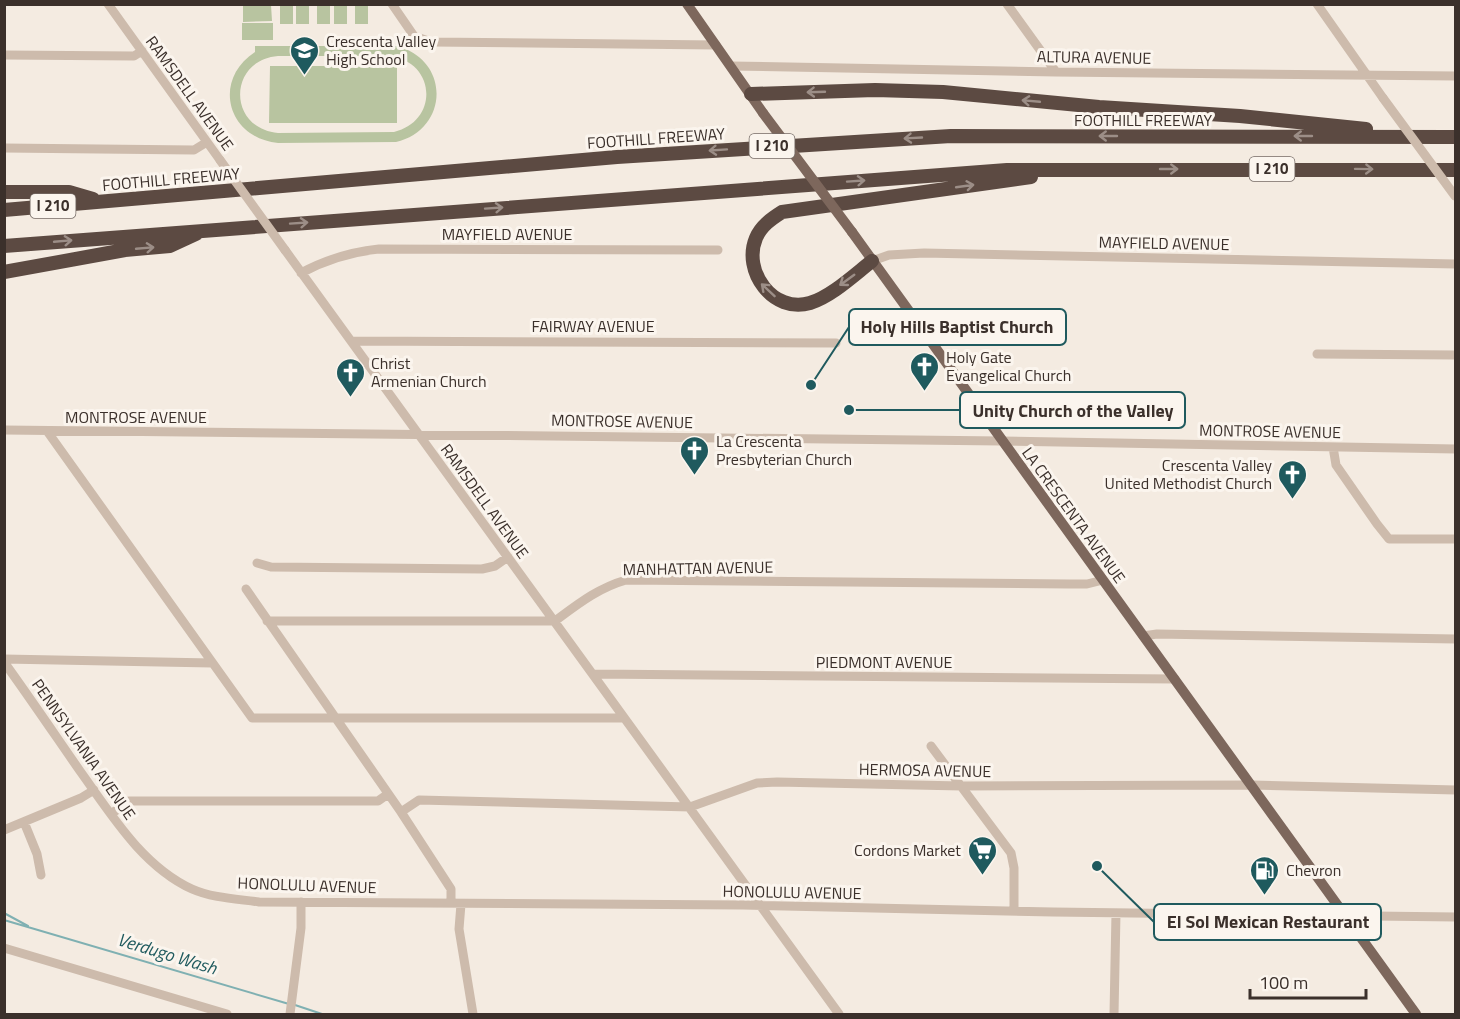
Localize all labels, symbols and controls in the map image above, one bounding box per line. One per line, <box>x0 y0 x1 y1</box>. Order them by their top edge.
place label: Crescenta Valley High School <box>326 29 436 71</box>
street label: RAMSDELL AVENUE <box>140 31 240 155</box>
school or university icon: Crescenta Valley High School <box>289 34 321 76</box>
street label: ALTURA AVENUE <box>1037 44 1152 70</box>
one-way arrow <box>807 86 827 97</box>
one-way arrow <box>1022 95 1042 106</box>
street label: FOOTHILL FREEWAY <box>1074 108 1212 132</box>
street label: FOOTHILL FREEWAY <box>586 121 726 155</box>
one-way arrow <box>1098 130 1118 142</box>
one-way arrow <box>1293 130 1313 142</box>
one-way arrow <box>903 132 923 143</box>
road number: I 210 <box>750 134 794 158</box>
one-way arrow <box>709 145 729 156</box>
road number: I 210 <box>1250 157 1294 181</box>
street label: FOOTHILL FREEWAY <box>101 161 241 197</box>
one-way arrow <box>1158 163 1178 175</box>
one-way arrow <box>1353 163 1373 175</box>
one-way arrow <box>845 175 865 186</box>
one-way arrow <box>955 180 974 191</box>
road number: I 210 <box>31 194 76 218</box>
one-way arrow <box>483 203 503 214</box>
one-way arrow <box>289 217 309 228</box>
street label: MAYFIELD AVENUE <box>442 222 573 246</box>
street label: MAYFIELD AVENUE <box>1098 230 1230 256</box>
one-way arrow <box>52 236 72 247</box>
one-way arrow <box>134 242 154 253</box>
one-way arrow <box>839 274 855 286</box>
one-way arrow <box>760 283 775 297</box>
callout: Holy Hills Baptist Church <box>849 309 1066 345</box>
text: Holy Hills Baptist Church <box>861 313 1054 340</box>
street label: FAIRWAY AVENUE <box>531 314 655 338</box>
place label: Holy Gate Evangelical Church <box>946 345 1071 387</box>
church icon: Holy Gate Evangelical Church <box>909 350 941 392</box>
place label: Christ Armenian Church <box>371 351 487 393</box>
church icon: Christ Armenian Church <box>334 356 366 398</box>
callout: Unity Church of the Valley <box>960 392 1185 428</box>
text: Unity Church of the Valley <box>972 397 1174 424</box>
street label: MONTROSE AVENUE <box>65 405 207 429</box>
street label: MONTROSE AVENUE <box>551 408 693 434</box>
street label: MONTROSE AVENUE <box>1199 418 1341 444</box>
place label: La Crescenta Presbyterian Church <box>716 429 852 471</box>
church icon: La Crescenta Presbyterian Church <box>679 434 711 476</box>
street label: RAMSDELL AVENUE <box>435 439 535 563</box>
street label: LA CRESCENTA AVENUE <box>1016 442 1132 588</box>
place label: Crescenta Valley United Methodist Church <box>1105 453 1272 495</box>
church icon: Crescenta Valley United Methodist Church <box>1277 458 1309 500</box>
street label: MANHATTAN AVENUE <box>623 555 774 581</box>
street label: PIEDMONT AVENUE <box>816 650 952 674</box>
street label: PENNSYLVANIA AVENUE <box>26 674 142 824</box>
street label: HERMOSA AVENUE <box>859 757 991 783</box>
supermarket icon: Cordons Market <box>966 834 998 876</box>
place label: Cordons Market <box>854 838 961 862</box>
fuel station icon: Chevron <box>1249 854 1281 896</box>
place label: Chevron <box>1286 858 1341 882</box>
street label: HONOLULU AVENUE <box>237 871 377 899</box>
street label: HONOLULU AVENUE <box>722 879 862 905</box>
callout: El Sol Mexican Restaurant <box>1154 904 1381 940</box>
text: El Sol Mexican Restaurant <box>1167 908 1370 935</box>
water label: Verdugo Wash <box>114 926 221 982</box>
scale bar <box>1250 962 1366 1000</box>
text: 100 m <box>1259 969 1308 996</box>

